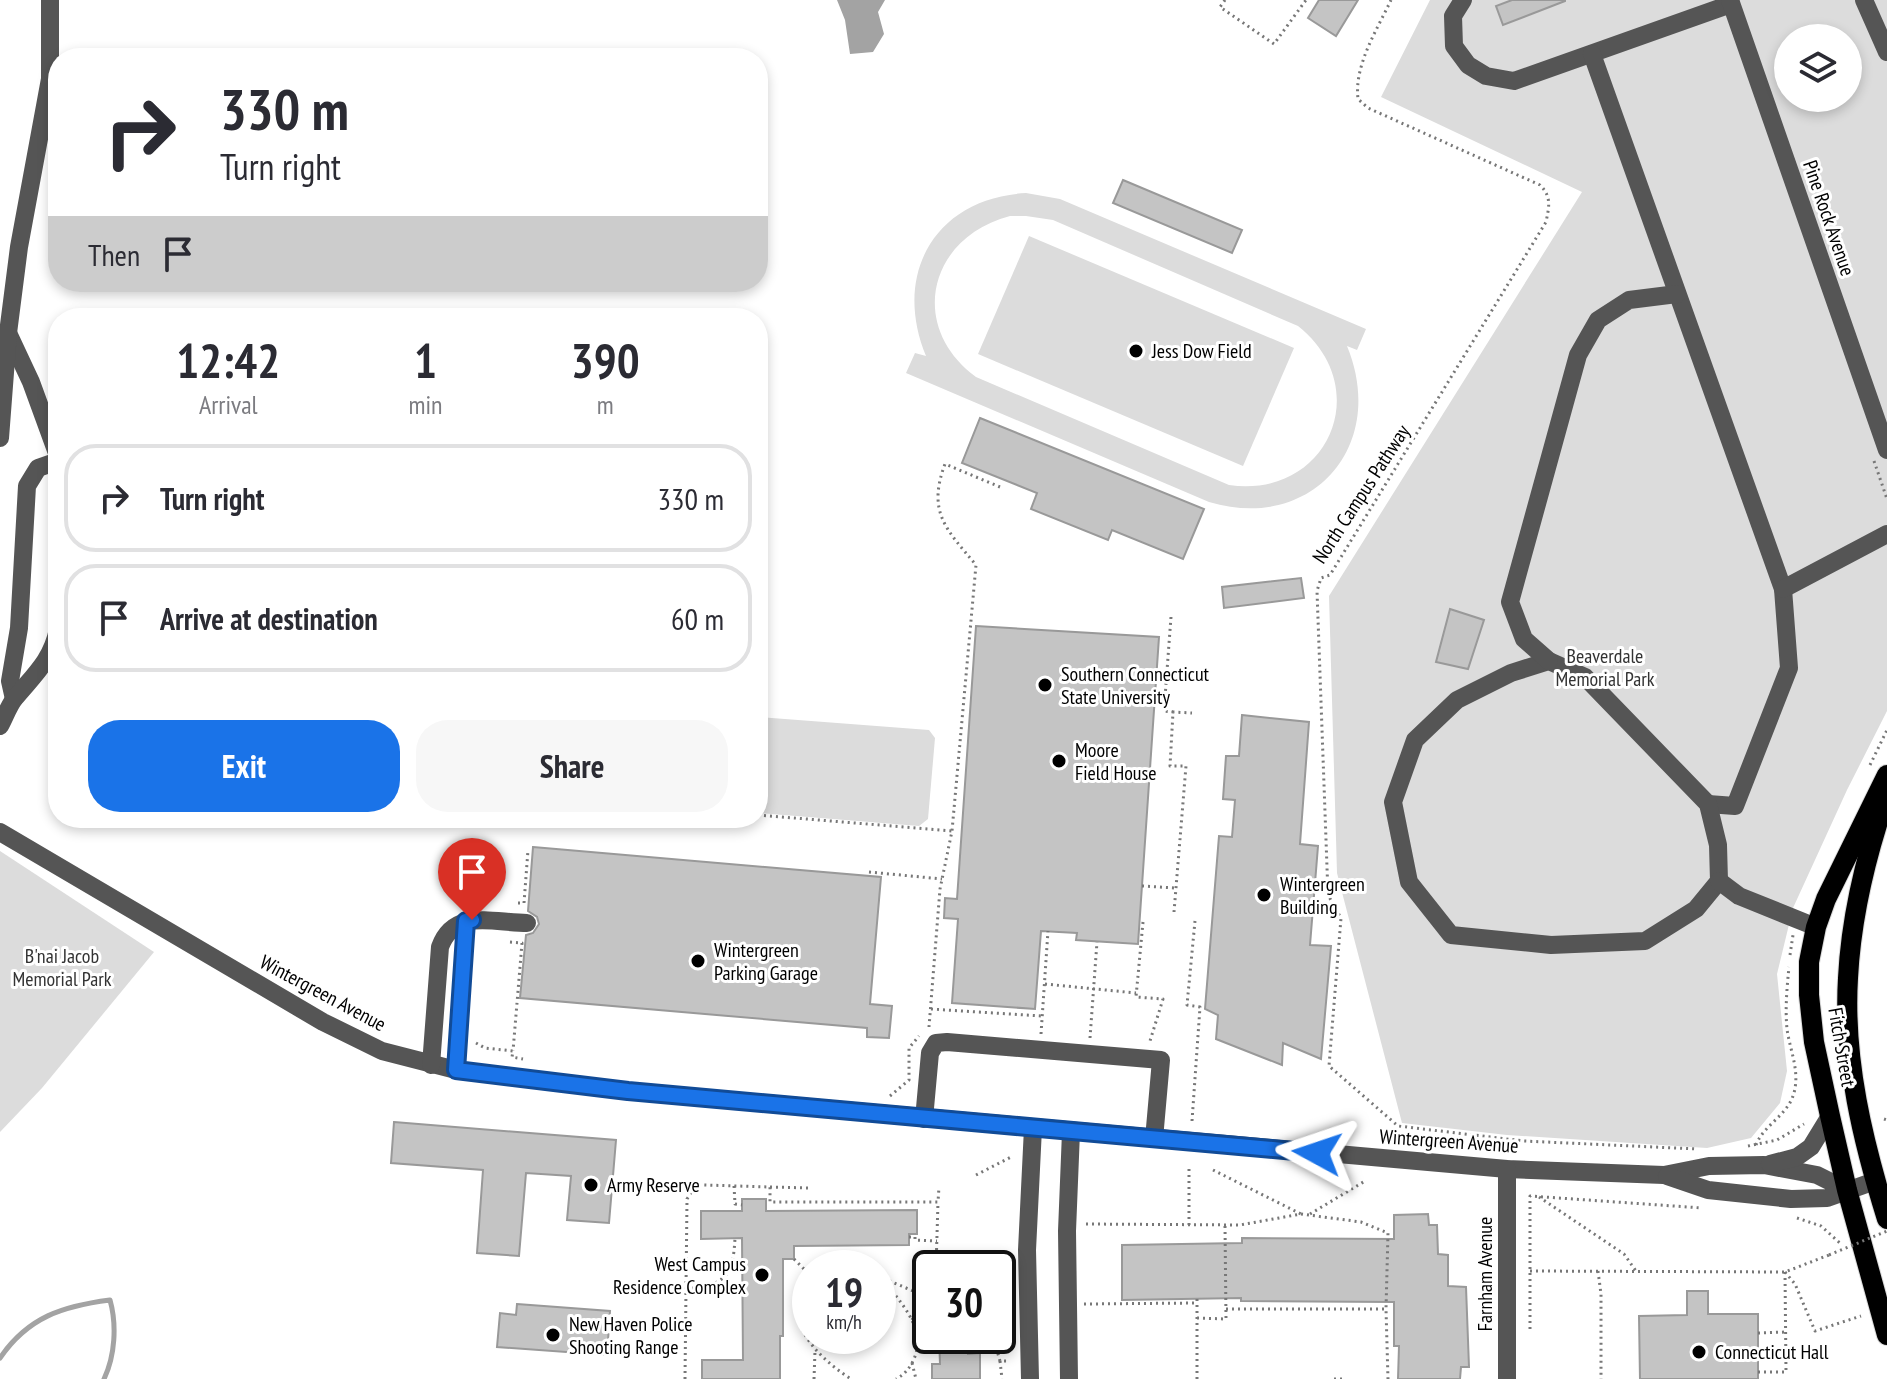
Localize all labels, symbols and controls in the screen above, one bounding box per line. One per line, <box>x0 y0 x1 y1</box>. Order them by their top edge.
map controls <box>1774 24 1862 112</box>
button: layers <box>1774 24 1862 112</box>
text: 330 m <box>220 73 349 145</box>
icon: right <box>88 80 192 184</box>
text: Turn right <box>220 143 341 190</box>
street label: Pine Rock Avenue <box>1797 157 1861 279</box>
icon: arrive <box>156 232 200 276</box>
text: Then <box>88 235 140 274</box>
text: 12:42 <box>176 329 280 391</box>
text: 1 <box>414 329 437 391</box>
text: 390 <box>571 329 640 391</box>
place label: Jess Dow Field <box>1151 338 1252 364</box>
marker: Jess Dow Field <box>1127 342 1145 360</box>
text: Arrival <box>199 388 258 421</box>
text: min <box>408 388 442 421</box>
text: m <box>597 388 614 421</box>
street label: North Campus Pathway <box>1306 419 1416 568</box>
icon: right <box>92 476 136 520</box>
text: Turn right <box>160 479 264 518</box>
text: 330 m <box>658 479 724 518</box>
icon: arrive <box>92 596 136 640</box>
text: Arrive at destination <box>160 599 378 638</box>
text: 60 m <box>671 599 724 638</box>
park label: Beaverdale Memorial Park <box>1555 643 1655 692</box>
place label: Southern Connecticut State University <box>1061 661 1210 710</box>
marker: Southern Connecticut State University <box>1036 676 1054 694</box>
button: Exit <box>88 720 400 812</box>
button: Share <box>416 720 728 812</box>
place label: Moore Field House <box>1075 737 1156 786</box>
marker: Moore Field House <box>1050 752 1068 770</box>
pin <box>438 838 506 920</box>
icon: arrive <box>450 850 494 894</box>
place label: Wintergreen Building <box>1280 871 1365 920</box>
marker: Wintergreen Building <box>1255 886 1273 904</box>
place label: Wintergreen Parking Garage <box>714 937 818 986</box>
park label: B'nai Jacob Memorial Park <box>12 943 112 992</box>
street label: Wintergreen Avenue <box>255 949 391 1037</box>
marker: Wintergreen Parking Garage <box>689 952 707 970</box>
street label: Fitch Street <box>1822 1006 1862 1089</box>
position arrow <box>1275 1111 1359 1195</box>
street label: Wintergreen Avenue <box>1379 1123 1519 1159</box>
place label: Army Reserve <box>607 1172 700 1198</box>
marker: Army Reserve <box>582 1176 600 1194</box>
street label: Farnham Avenue <box>1472 1217 1498 1331</box>
speed limit sign: 30 <box>912 1250 1016 1354</box>
place label: West Campus Residence Complex <box>613 1251 746 1300</box>
marker: West Campus Residence Complex <box>753 1266 771 1284</box>
text: 19 <box>825 1266 863 1318</box>
text: km/h <box>826 1309 862 1335</box>
place label: New Haven Police Shooting Range <box>569 1311 692 1360</box>
marker: New Haven Police Shooting Range <box>544 1326 562 1344</box>
place label: Connecticut Hall <box>1715 1339 1829 1365</box>
marker: Connecticut Hall <box>1690 1343 1708 1361</box>

